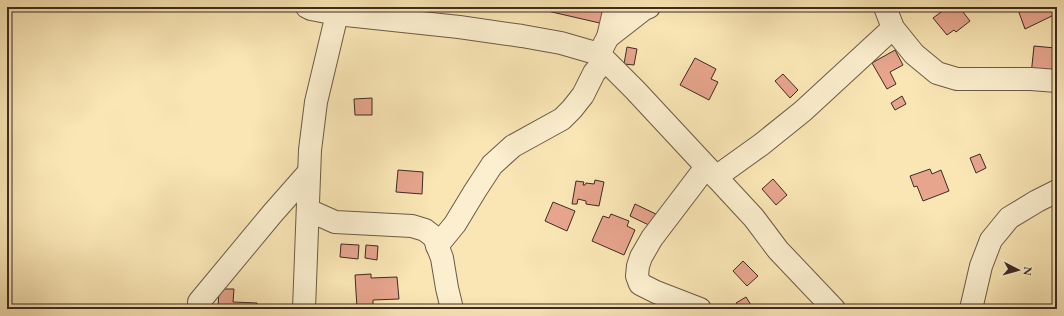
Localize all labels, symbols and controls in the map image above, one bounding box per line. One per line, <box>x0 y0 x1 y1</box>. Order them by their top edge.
north arrow <box>998 250 1038 290</box>
text: N <box>1021 266 1035 276</box>

